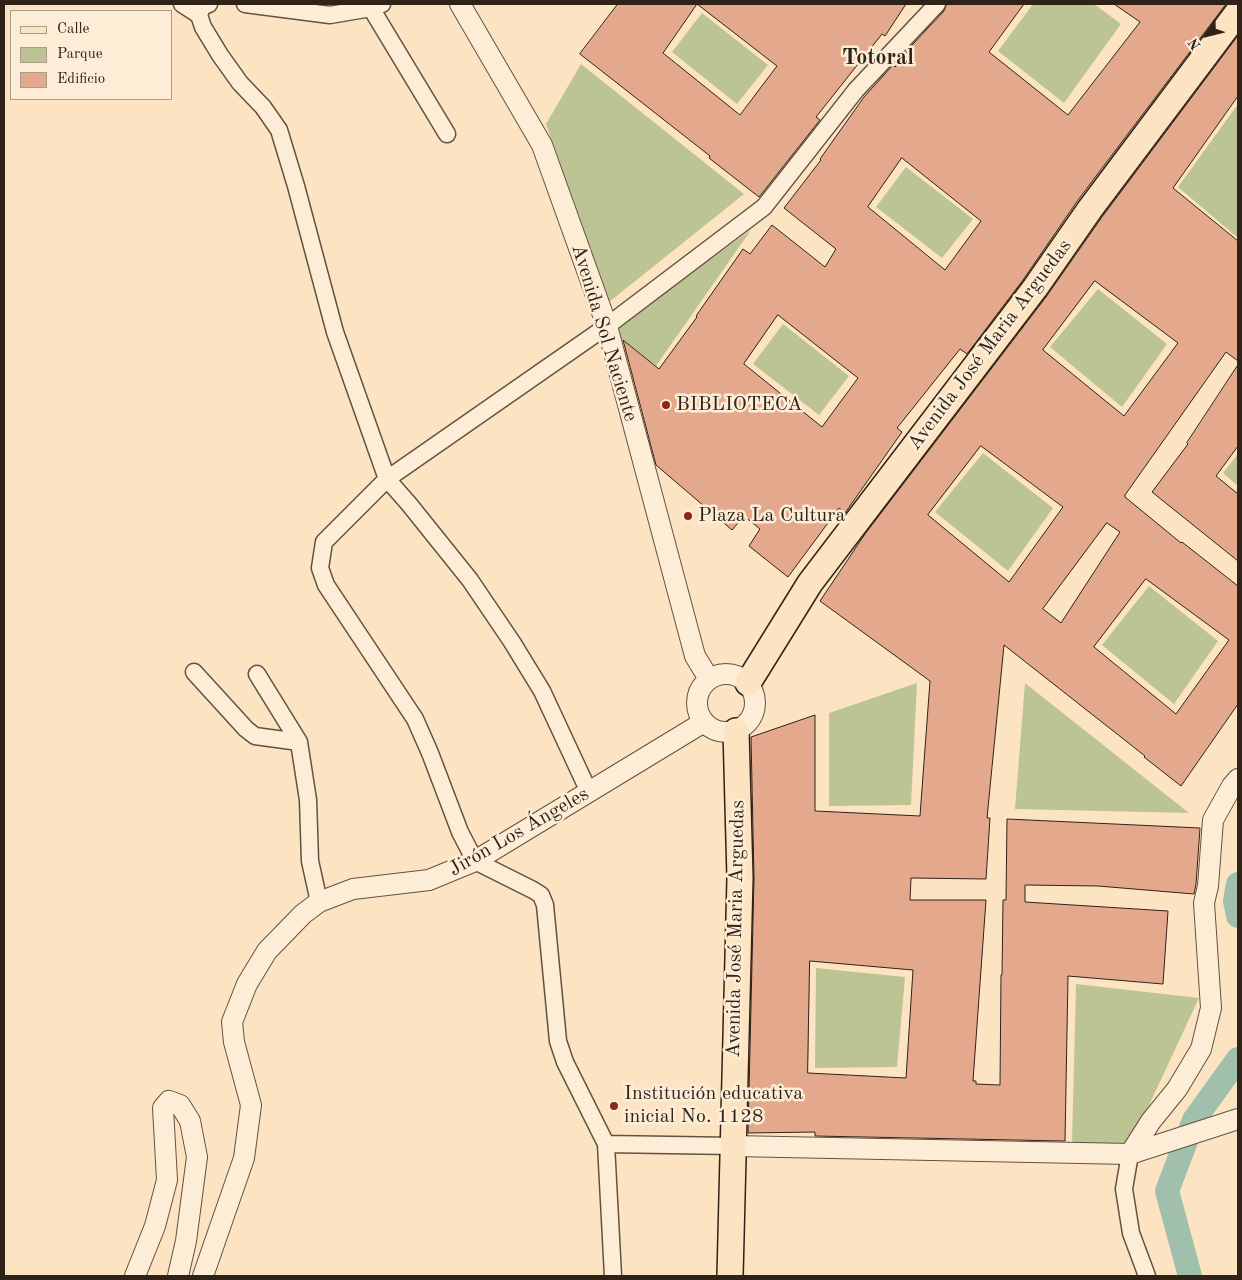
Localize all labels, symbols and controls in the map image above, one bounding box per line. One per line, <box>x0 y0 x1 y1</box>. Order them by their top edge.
legend <box>10 10 172 100</box>
north arrow <box>1182 10 1232 60</box>
text: Calle <box>57 22 89 37</box>
text: N <box>1186 35 1204 52</box>
district label: Totoral <box>842 45 914 71</box>
text: Parque <box>57 47 103 62</box>
text: Edificio <box>57 72 105 87</box>
street label: Avenida José Maria Arguedas <box>903 235 1077 455</box>
street label: Avenida Sol Naciente <box>566 242 642 424</box>
place label: BIBLIOTECA <box>676 393 802 417</box>
marker: BIBLIOTECA <box>660 399 672 411</box>
place label: Plaza La Cultura <box>698 504 845 528</box>
marker: Plaza La Cultura <box>682 510 694 522</box>
street label: Jirón Los Ángeles <box>445 782 593 882</box>
street label: Avenida José Maria Arguedas <box>722 800 750 1058</box>
place label: Institución educativa inicial No. 1128 <box>624 1082 803 1129</box>
marker: Institución educativa inicial No. 1128 <box>608 1100 620 1112</box>

